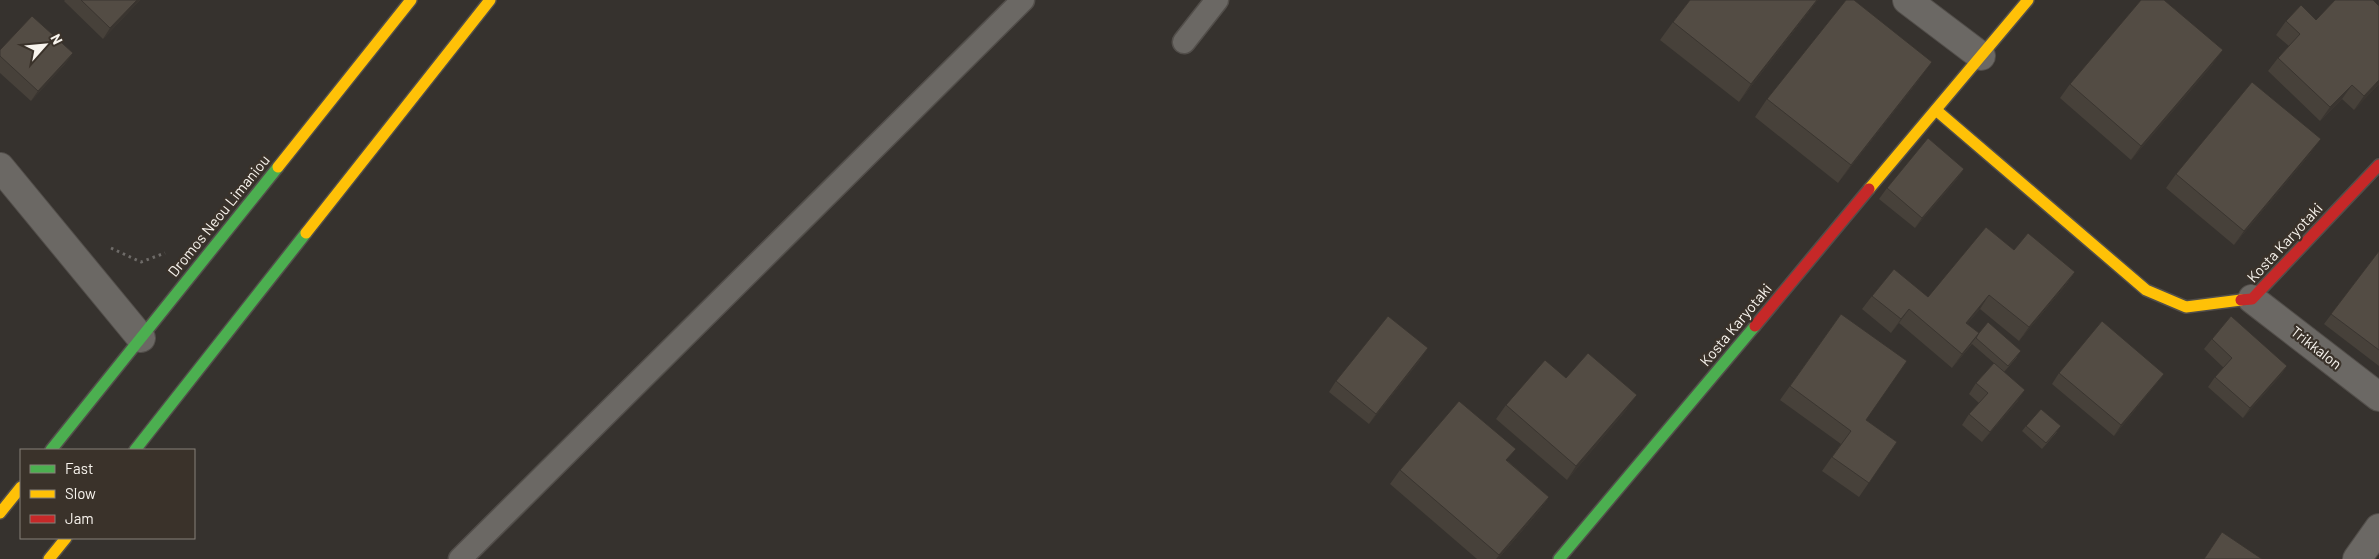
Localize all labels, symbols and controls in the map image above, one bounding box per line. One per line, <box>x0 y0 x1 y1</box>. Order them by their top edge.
north arrow <box>20 20 70 70</box>
text: N <box>47 31 67 47</box>
street label: Dromos Neou Limaniou <box>164 151 273 280</box>
street label: Kosta Karyotaki <box>2243 199 2326 286</box>
street label: Kosta Karyotaki <box>1695 279 1775 369</box>
street label: Trikkalon <box>2288 322 2346 373</box>
legend <box>20 449 195 539</box>
text: Fast <box>65 459 93 477</box>
text: Slow <box>65 484 96 502</box>
text: Jam <box>65 509 94 527</box>

